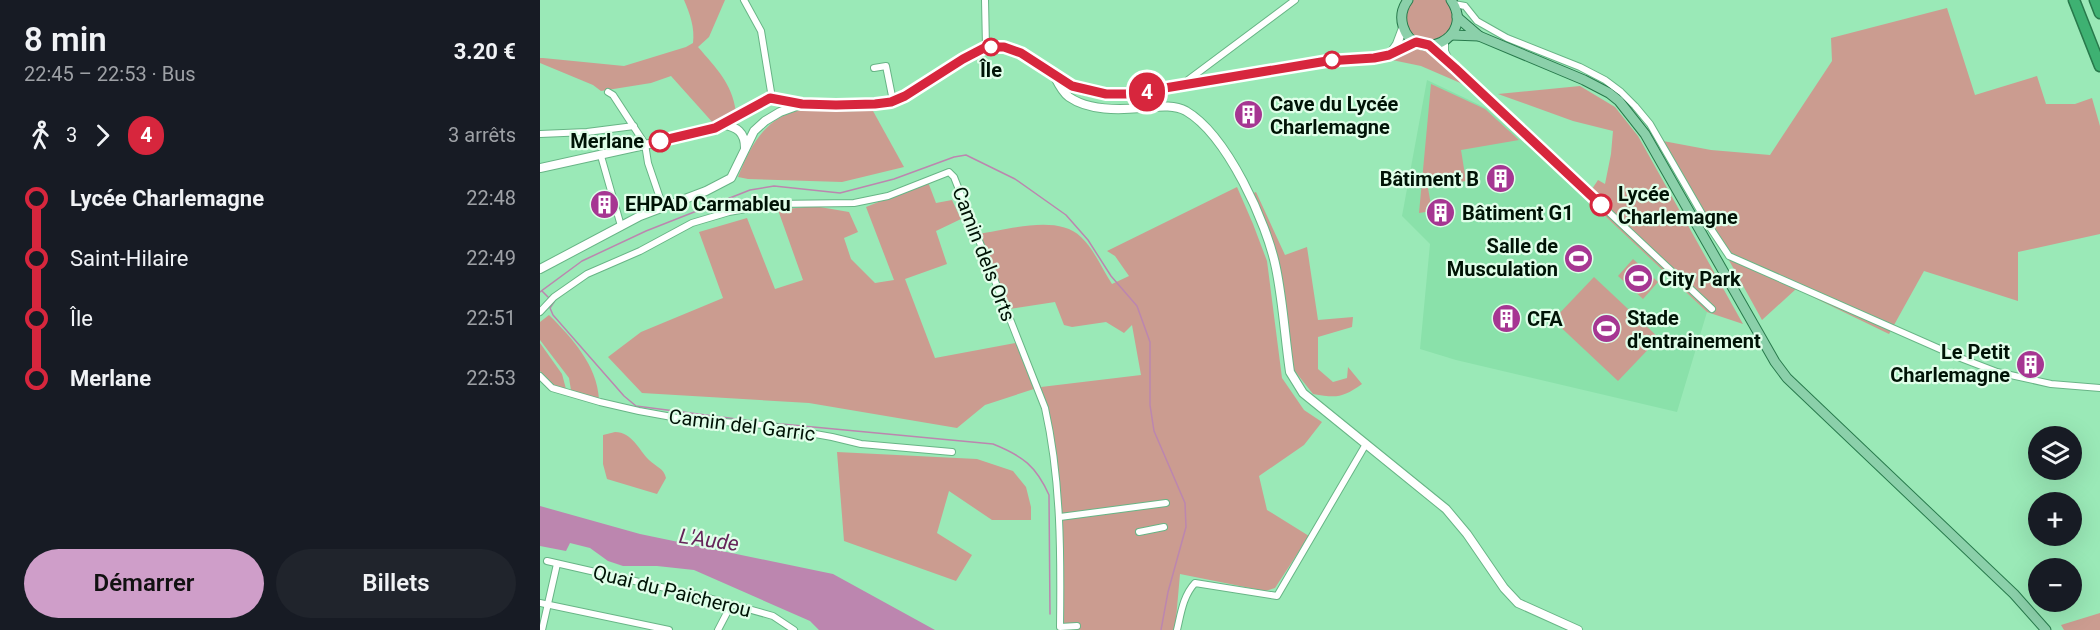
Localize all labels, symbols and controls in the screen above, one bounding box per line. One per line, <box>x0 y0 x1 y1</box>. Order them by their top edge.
text: 8 min <box>24 20 107 59</box>
marker: Île <box>982 38 1000 56</box>
text: 3.20 € <box>454 39 516 64</box>
unlabelled marker <box>1323 51 1341 69</box>
place label: Île <box>979 58 1002 82</box>
text: 22:45 – 22:53 · Bus <box>24 62 196 86</box>
line badge: 4 <box>1128 72 1166 112</box>
text: 4 <box>1141 80 1153 104</box>
place label: Cave du Lycée Charlemagne <box>1270 92 1399 139</box>
building icon: Cave du Lycée Charlemagne <box>1233 99 1265 131</box>
icon: walk <box>24 119 57 152</box>
icon: forward <box>86 119 119 152</box>
text: 3 <box>66 123 77 147</box>
text: 4 <box>140 123 152 147</box>
text: 3 arrêts <box>448 123 516 147</box>
place label: Merlane <box>570 129 644 153</box>
marker: Merlane <box>649 130 671 152</box>
building icon: Bâtiment B <box>1484 163 1516 195</box>
place label: Bâtiment B <box>1380 167 1479 191</box>
place label: Lycée Charlemagne <box>1618 182 1738 229</box>
street label: Camin dels Orts <box>947 183 1021 325</box>
text: Lycée Charlemagne <box>70 186 264 211</box>
text: 22:48 <box>466 186 516 210</box>
building icon: EHPAD Carmableu <box>588 188 620 220</box>
place label: EHPAD Carmableu <box>625 192 791 216</box>
marker: Lycée Charlemagne <box>1590 194 1612 216</box>
building icon: Bâtiment G1 <box>1425 197 1457 229</box>
place label: Bâtiment G1 <box>1462 201 1574 225</box>
place label: Salle de Musculation <box>1447 234 1558 281</box>
sports icon: Salle de Musculation <box>1563 242 1595 274</box>
text: Saint-Hilaire <box>70 246 188 271</box>
text: 22:49 <box>466 246 516 270</box>
sports icon: City Park <box>1622 263 1654 295</box>
place label: City Park <box>1659 267 1741 291</box>
building icon: CFA <box>1490 303 1522 335</box>
text: Île <box>70 306 93 331</box>
text: 22:51 <box>466 306 516 330</box>
place label: Stade d'entrainement <box>1627 306 1761 353</box>
place label: CFA <box>1527 307 1563 331</box>
sports icon: Stade d'entrainement <box>1590 313 1622 345</box>
place label: Le Petit Charlemagne <box>1890 340 2010 387</box>
building icon: Le Petit Charlemagne <box>2015 348 2047 380</box>
text: Merlane <box>70 366 151 391</box>
text: 22:53 <box>466 366 516 390</box>
street label: Camin del Garric <box>667 404 817 446</box>
map controls <box>2028 426 2082 612</box>
button: layers <box>2028 426 2082 480</box>
button: + <box>2028 492 2082 546</box>
water label: L'Aude <box>678 524 741 556</box>
button: Démarrer <box>24 549 264 618</box>
button: Billets <box>276 549 516 618</box>
button: − <box>2028 558 2082 612</box>
street label: Quai du Paicherou <box>590 560 754 622</box>

